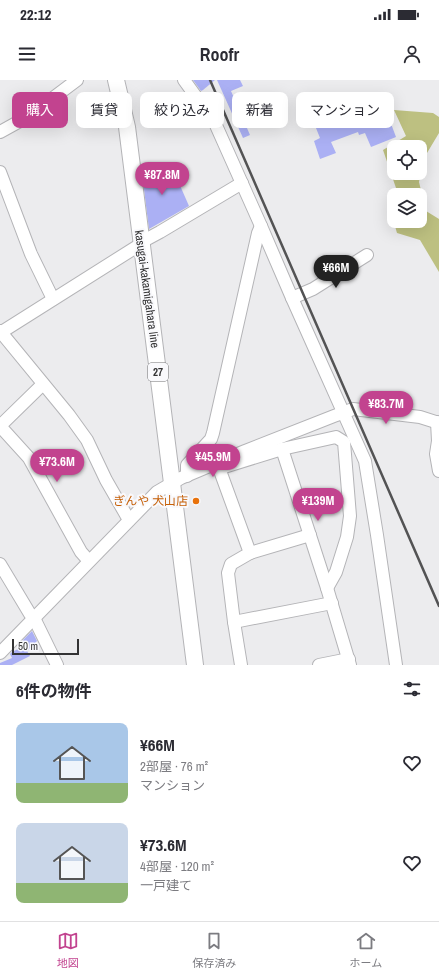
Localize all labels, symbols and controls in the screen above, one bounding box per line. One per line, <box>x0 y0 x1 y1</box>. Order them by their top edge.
text: 22:12 <box>20 4 51 25</box>
text: Roofr <box>200 42 239 67</box>
icon: menu <box>16 43 38 65</box>
icon: person <box>401 43 423 65</box>
chip: 購入 <box>12 92 68 128</box>
chip: 賃貸 <box>76 92 132 128</box>
chip: 絞り込み <box>140 92 224 128</box>
chip: 新着 <box>232 92 288 128</box>
chip: マンション <box>296 92 394 128</box>
map controls <box>387 140 427 228</box>
button: locate <box>387 140 427 180</box>
pin: ¥87.8M <box>129 162 195 196</box>
text: ¥87.8M <box>144 166 180 183</box>
button: layers <box>387 188 427 228</box>
street label: kasugai-kakamigahara line <box>131 229 163 349</box>
pin: ¥66M <box>312 255 360 289</box>
text: ¥66M <box>323 259 349 276</box>
road number: 27 <box>148 363 168 381</box>
pin: ¥83.7M <box>353 391 419 425</box>
text: ¥83.7M <box>368 395 404 412</box>
pin: ¥45.9M <box>180 444 246 478</box>
text: ¥45.9M <box>195 448 231 465</box>
pin: ¥73.6M <box>24 449 90 483</box>
text: ¥73.6M <box>39 453 75 470</box>
pin: ¥139M <box>290 488 346 522</box>
text: ¥139M <box>302 492 334 509</box>
place label: ぎんや 犬山店 <box>113 493 188 509</box>
marker: ぎんや 犬山店 <box>191 496 201 506</box>
scale bar <box>12 637 79 656</box>
text: 50 m <box>18 639 38 653</box>
icon: filters <box>401 678 423 700</box>
text: 6件の物件 <box>16 679 92 702</box>
text: ¥66M <box>140 733 175 756</box>
icon: home <box>48 739 96 787</box>
icon: heart <box>401 752 423 774</box>
text: 2部屋 · 76 m² <box>140 758 208 775</box>
text: マンション <box>140 777 205 794</box>
text: ¥73.6M <box>140 833 187 856</box>
icon: home <box>48 839 96 887</box>
icon: heart <box>401 852 423 874</box>
text: 4部屋 · 120 m² <box>140 858 214 875</box>
text: 一戸建て <box>140 877 192 894</box>
tab: 地図 <box>57 930 79 970</box>
tab: 保存済み <box>192 930 236 970</box>
tab: ホーム <box>350 930 382 970</box>

